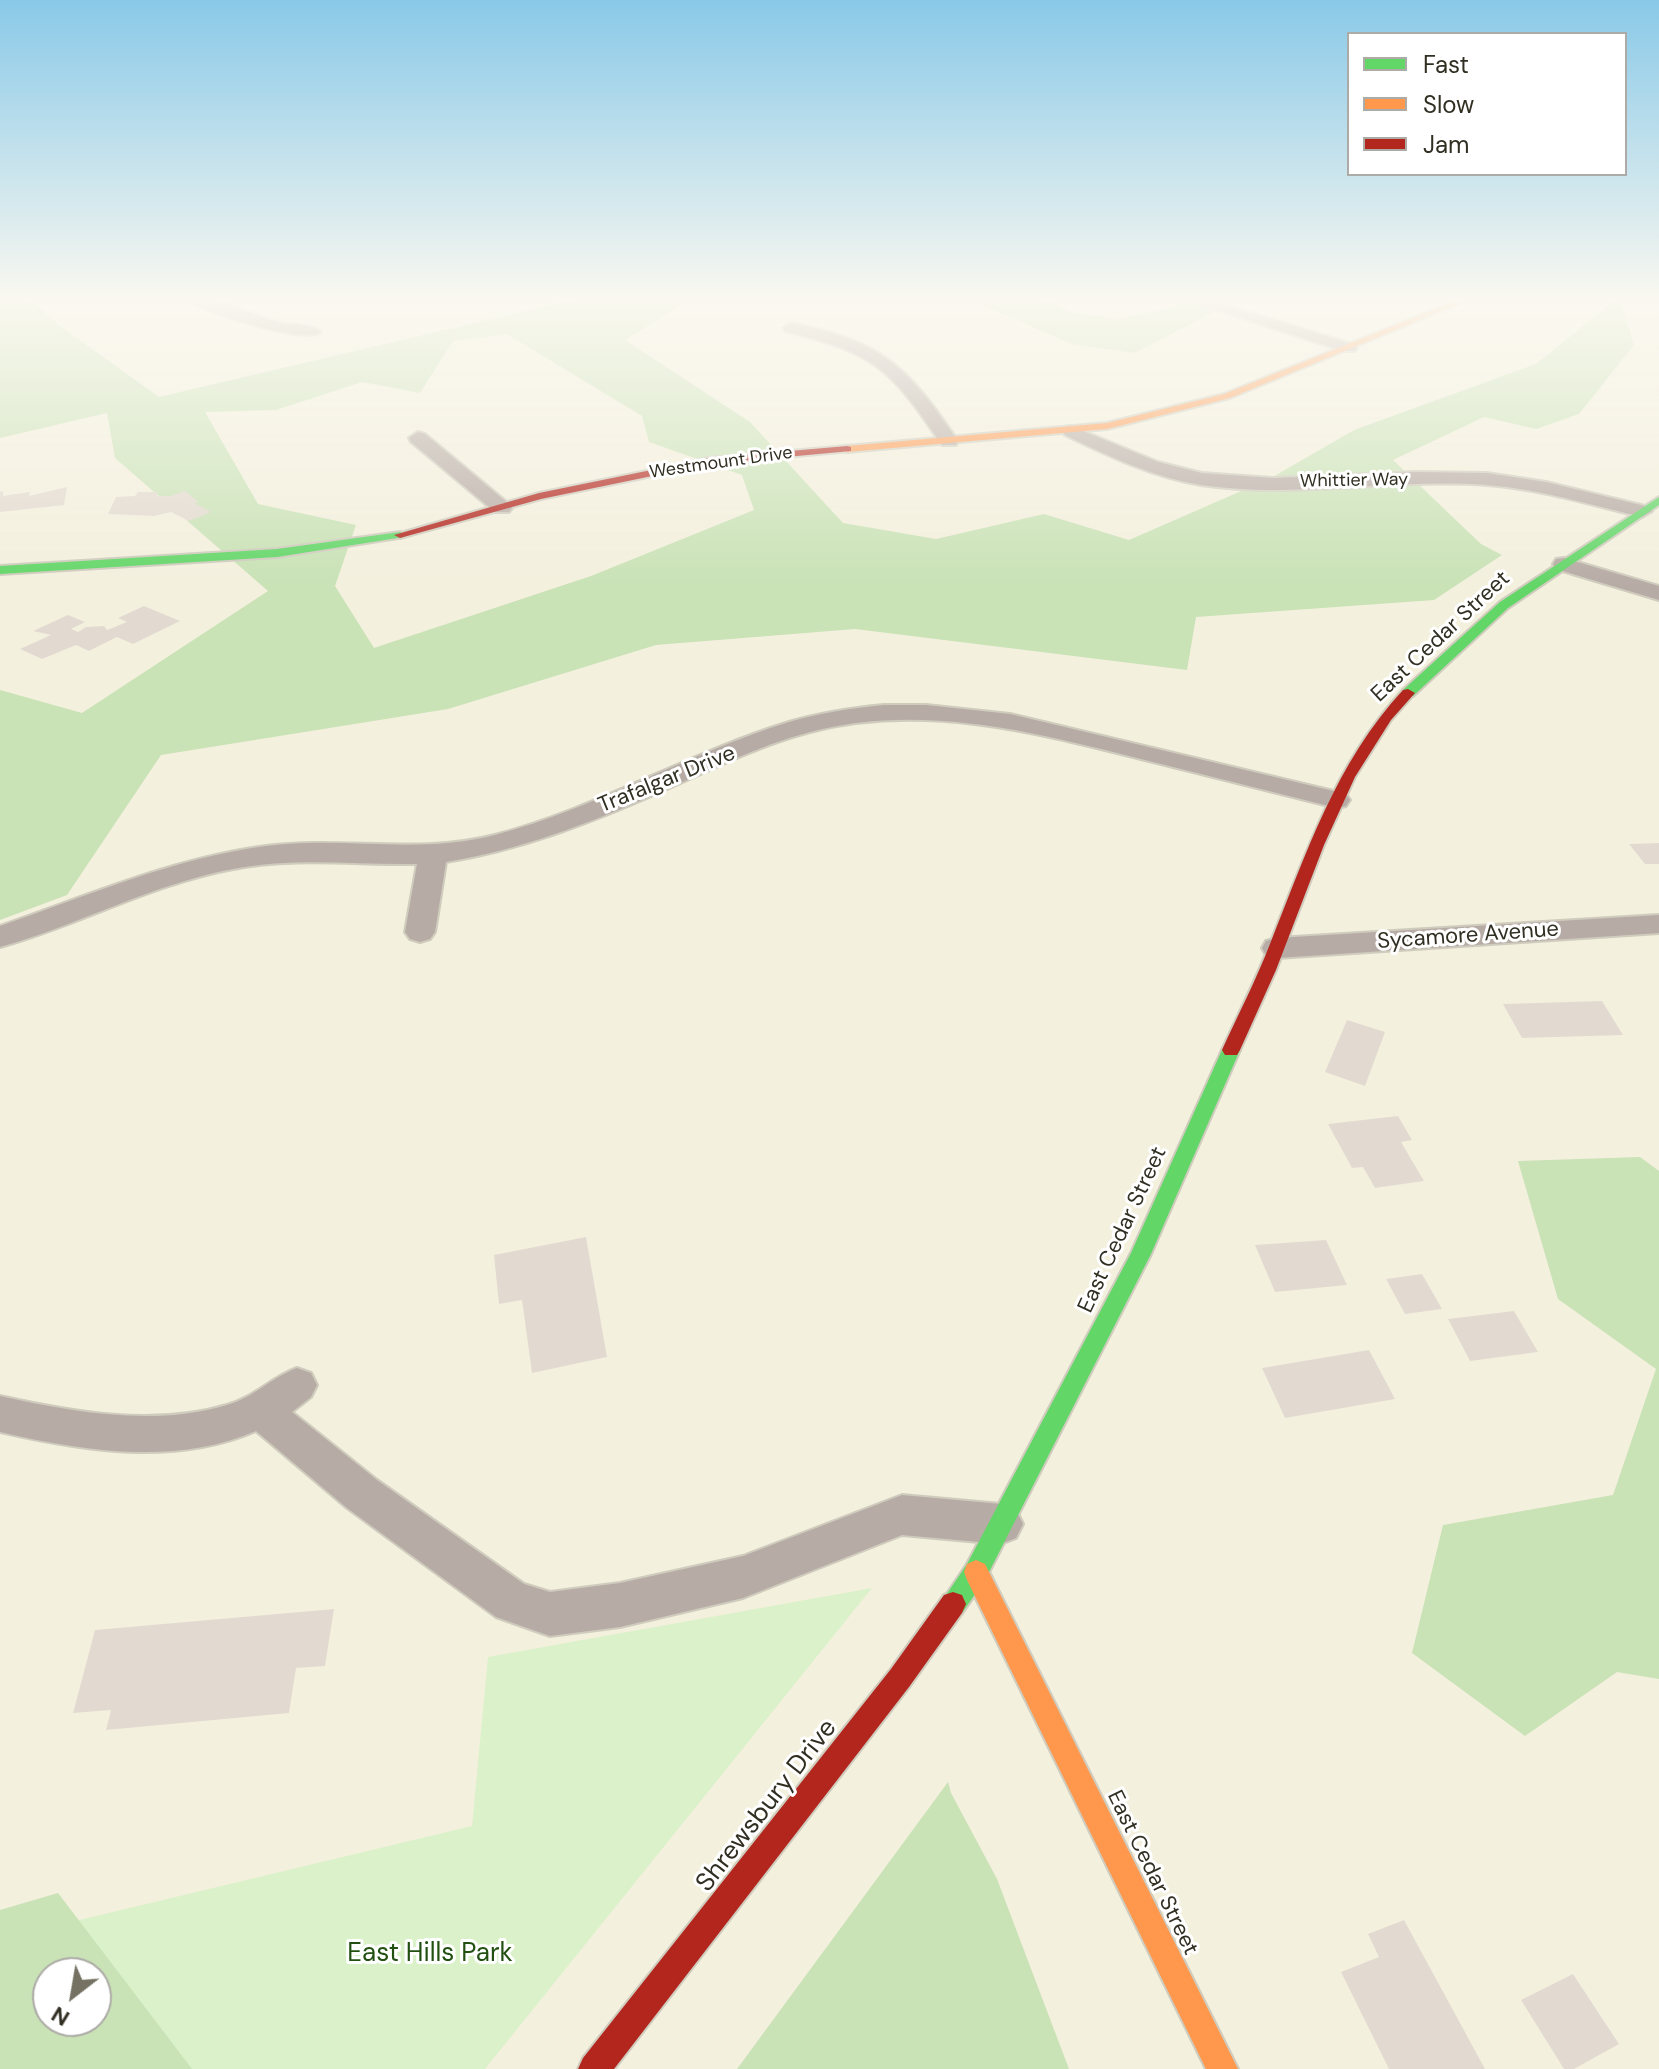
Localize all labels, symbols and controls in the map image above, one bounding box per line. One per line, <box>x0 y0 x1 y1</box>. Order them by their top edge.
legend <box>1347 32 1627 176</box>
text: Fast <box>1423 49 1469 80</box>
text: Slow <box>1423 89 1474 120</box>
text: Jam <box>1423 129 1469 160</box>
street label: Westmount Drive <box>648 442 794 484</box>
street label: Whittier Way <box>1300 469 1408 493</box>
street label: East Cedar Street <box>1366 566 1516 708</box>
street label: Trafalgar Drive <box>595 741 739 819</box>
street label: Sycamore Avenue <box>1376 916 1560 956</box>
street label: East Cedar Street <box>1073 1143 1173 1317</box>
street label: Shrewsbury Drive <box>690 1714 844 1898</box>
street label: East Cedar Street <box>1101 1786 1203 1960</box>
park label: East Hills Park <box>347 1938 513 1970</box>
north arrow <box>32 1957 112 2037</box>
text: N <box>46 2000 75 2033</box>

